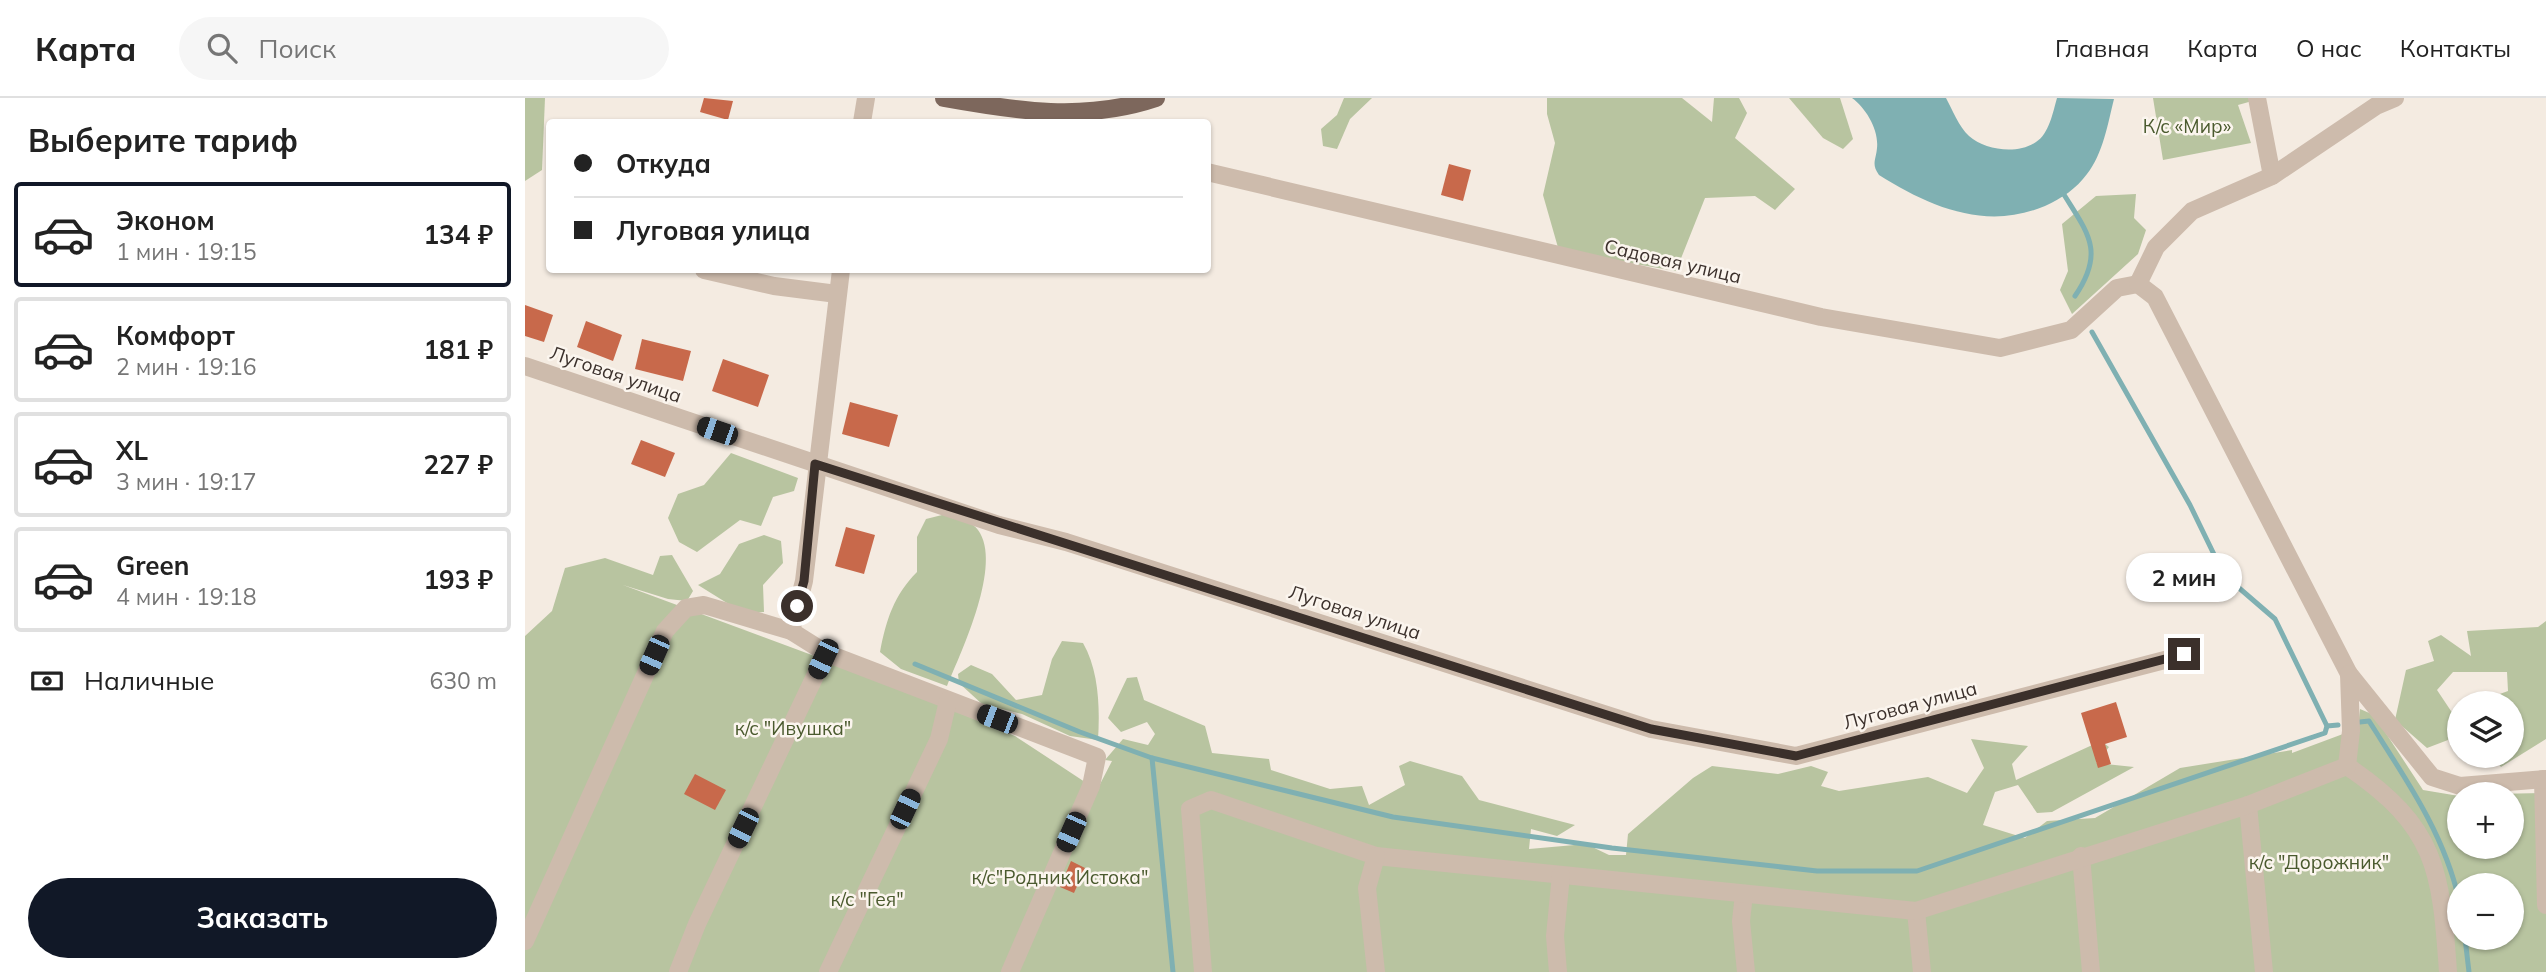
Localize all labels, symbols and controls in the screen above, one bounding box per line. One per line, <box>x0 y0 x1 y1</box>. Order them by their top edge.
search box <box>179 17 669 80</box>
text: Карта <box>35 28 137 69</box>
icon: search <box>203 29 241 67</box>
text: Поиск <box>259 32 336 65</box>
text: Главная <box>2055 33 2149 63</box>
text: Карта <box>2187 33 2258 63</box>
text: О нас <box>2296 33 2362 63</box>
text: Контакты <box>2400 33 2511 63</box>
park label: К/с «Мир» <box>2143 114 2231 138</box>
text: Выберите тариф <box>28 120 298 160</box>
text: Откуда <box>616 147 711 180</box>
icon: car <box>32 203 95 266</box>
text: Эконом <box>116 204 215 237</box>
text: Луговая улица <box>616 214 810 247</box>
text: 134 ₽ <box>423 218 493 251</box>
street label: Садовая улица <box>1602 234 1744 288</box>
text: 1 мин · 19:15 <box>116 237 256 266</box>
icon: car <box>32 318 95 381</box>
text: Комфорт <box>116 319 235 352</box>
text: 181 ₽ <box>423 333 493 366</box>
street label: Луговая улица <box>547 340 685 408</box>
text: 2 мин · 19:16 <box>116 352 256 381</box>
car <box>694 414 741 448</box>
icon: car <box>32 433 95 496</box>
text: XL <box>116 434 148 467</box>
text: 227 ₽ <box>423 448 493 481</box>
text: 3 мин · 19:17 <box>116 467 256 496</box>
icon: car <box>32 548 95 611</box>
text: Green <box>116 549 189 582</box>
callout: 2 мин <box>2126 552 2242 602</box>
text: 193 ₽ <box>423 563 493 596</box>
text: 2 мин <box>2152 563 2216 592</box>
street label: Луговая улица <box>1286 579 1424 645</box>
text: 4 мин · 19:18 <box>116 582 256 611</box>
route start <box>781 590 813 622</box>
car <box>636 632 673 678</box>
car <box>805 636 842 682</box>
route end <box>2168 638 2200 670</box>
icon: cash <box>28 662 66 700</box>
text: Наличные <box>84 664 214 697</box>
text: 630 m <box>429 666 497 695</box>
street label: Луговая улица <box>1841 676 1979 734</box>
map controls <box>2447 691 2524 950</box>
button: layers <box>2447 691 2524 768</box>
car <box>974 702 1021 736</box>
park label: к/с "Ивушка" <box>735 716 851 740</box>
button: + <box>2447 782 2524 859</box>
car <box>887 786 924 832</box>
car <box>725 805 762 851</box>
car <box>1053 809 1090 855</box>
park label: к/с "Дорожник" <box>2249 850 2389 874</box>
park label: к/с"Родник Истока" <box>972 865 1148 889</box>
button: − <box>2447 873 2524 950</box>
button: Заказать <box>28 878 497 958</box>
park label: к/с "Гея" <box>830 887 904 911</box>

